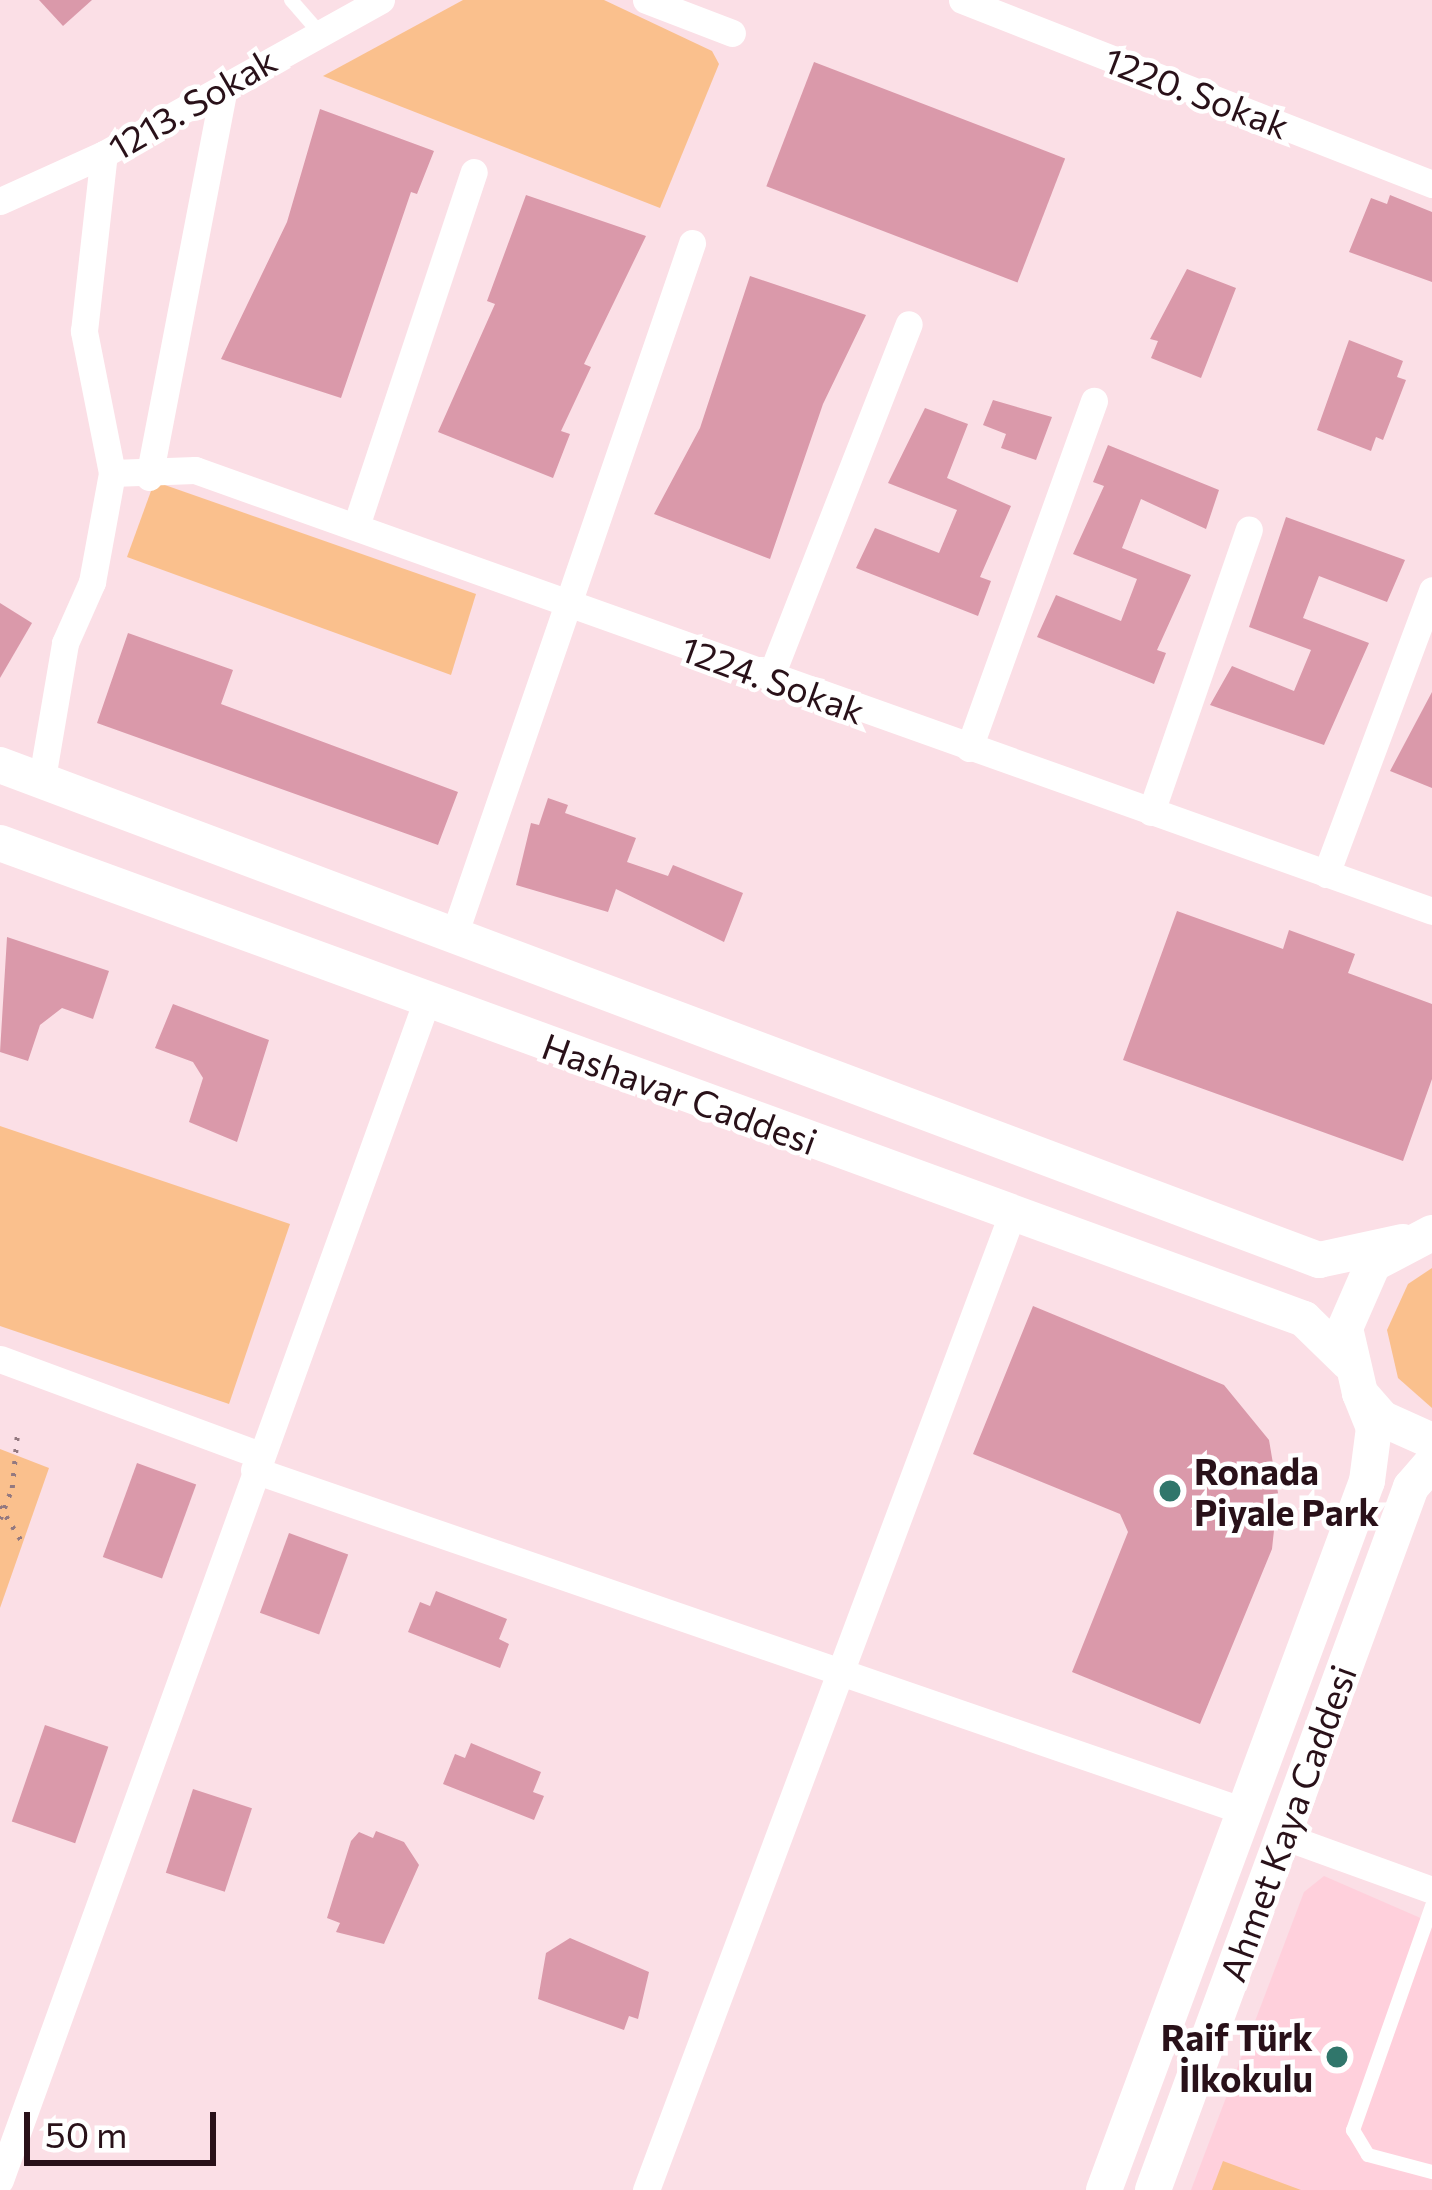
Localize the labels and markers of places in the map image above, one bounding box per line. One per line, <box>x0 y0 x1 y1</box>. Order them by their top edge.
place label: Ronada Piyale Park <box>1194 1448 1379 1533</box>
marker: Ronada Piyale Park <box>1157 1478 1183 1504</box>
place label: Raif Türk İlkokulu <box>1161 2014 1313 2099</box>
marker: Raif Türk İlkokulu <box>1324 2044 1350 2070</box>

